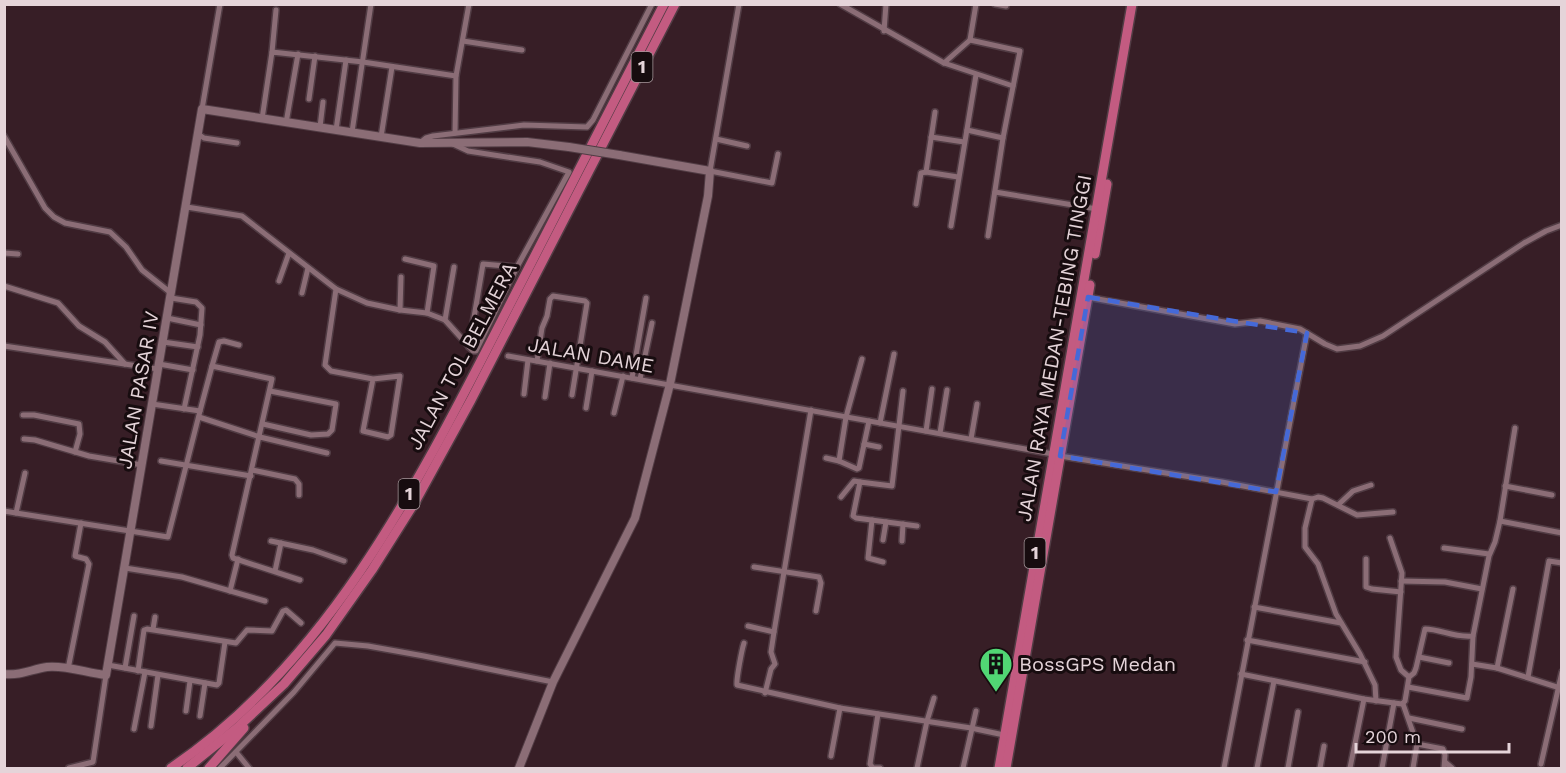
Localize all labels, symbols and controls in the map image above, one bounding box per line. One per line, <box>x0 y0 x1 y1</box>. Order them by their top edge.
road number: 1 <box>632 52 652 82</box>
street label: JALAN RAYA MEDAN-TEBING TINGGI <box>1012 173 1096 523</box>
street label: JALAN TOL BELMERA <box>402 258 522 454</box>
street label: JALAN PASAR IV <box>112 309 164 471</box>
street label: JALAN DAME <box>526 332 656 378</box>
road number: 1 <box>398 479 420 509</box>
road number: 1 <box>1024 538 1046 568</box>
building icon: BossGPS Medan <box>978 646 1014 693</box>
place label: BossGPS Medan <box>1019 652 1176 676</box>
scale bar <box>1356 716 1509 754</box>
text: 200 m <box>1365 726 1421 747</box>

